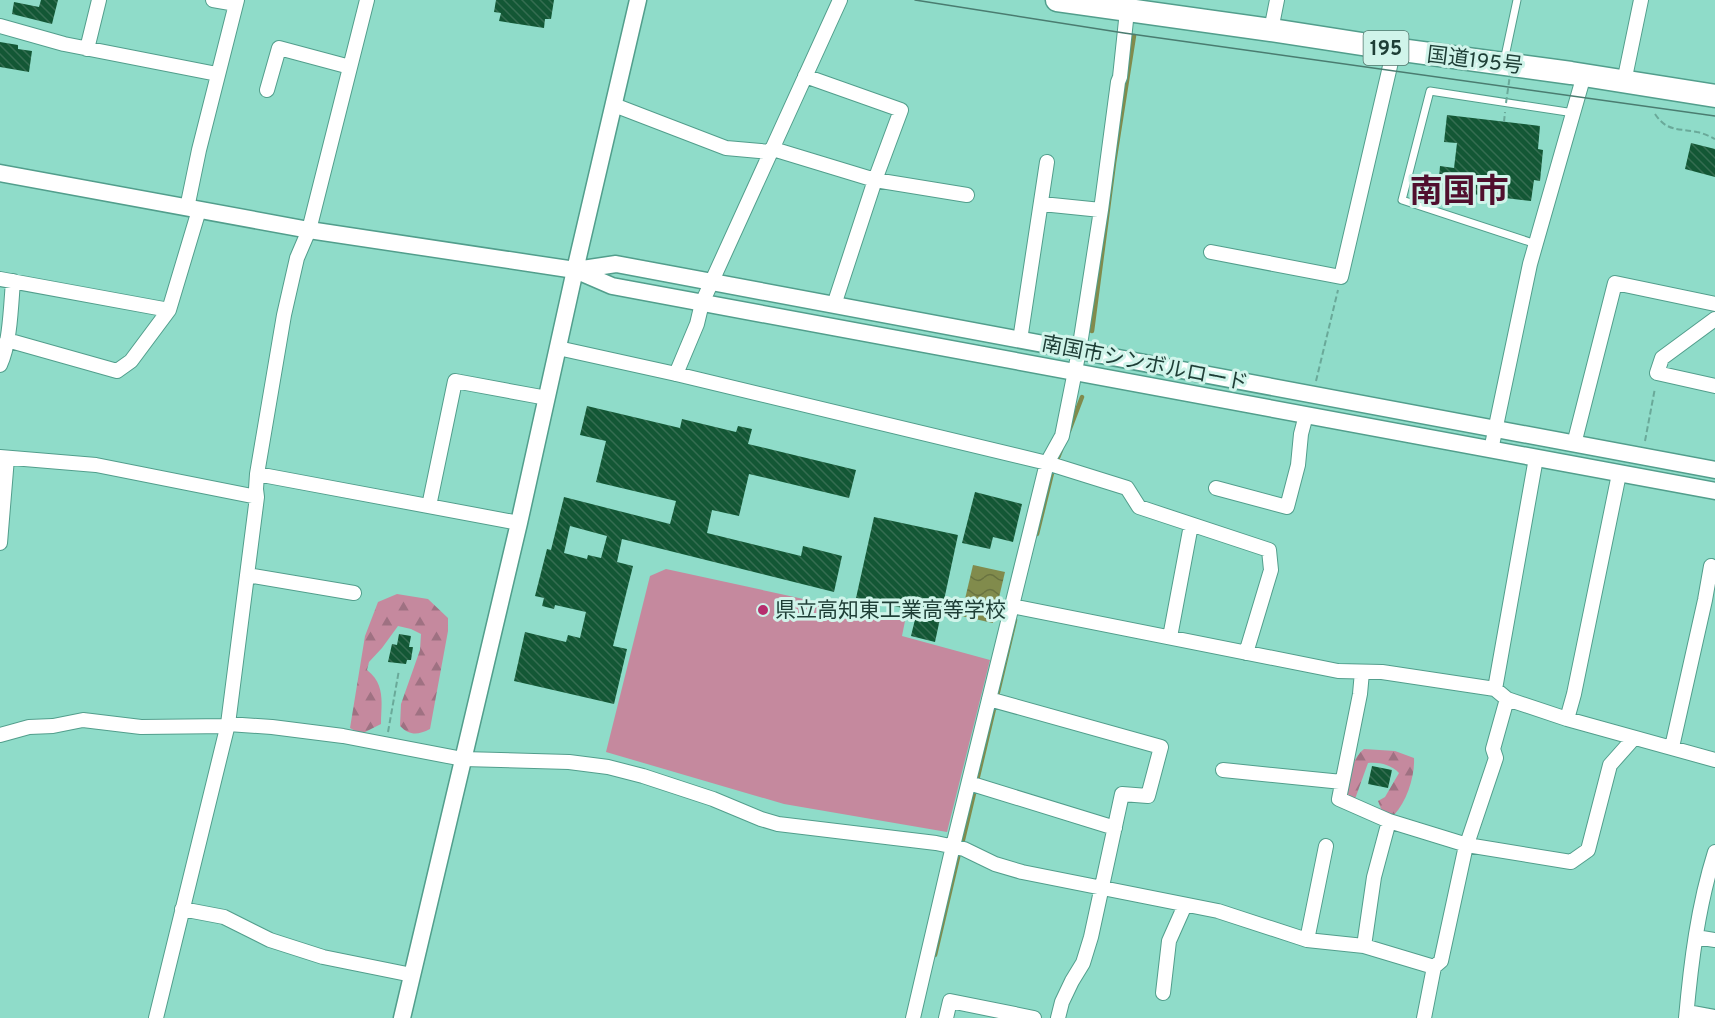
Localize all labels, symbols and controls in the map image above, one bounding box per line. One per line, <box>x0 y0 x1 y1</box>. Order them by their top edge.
road number: 195 <box>1364 31 1408 65</box>
street label: 国道195号 <box>1425 42 1524 81</box>
district label: 南国市 <box>1410 173 1509 215</box>
street label: 南国市シンボルロード <box>1039 331 1250 398</box>
place label: 県立高知東工業高等学校 <box>775 598 1006 625</box>
marker: 県立高知東工業高等学校 <box>756 603 770 617</box>

